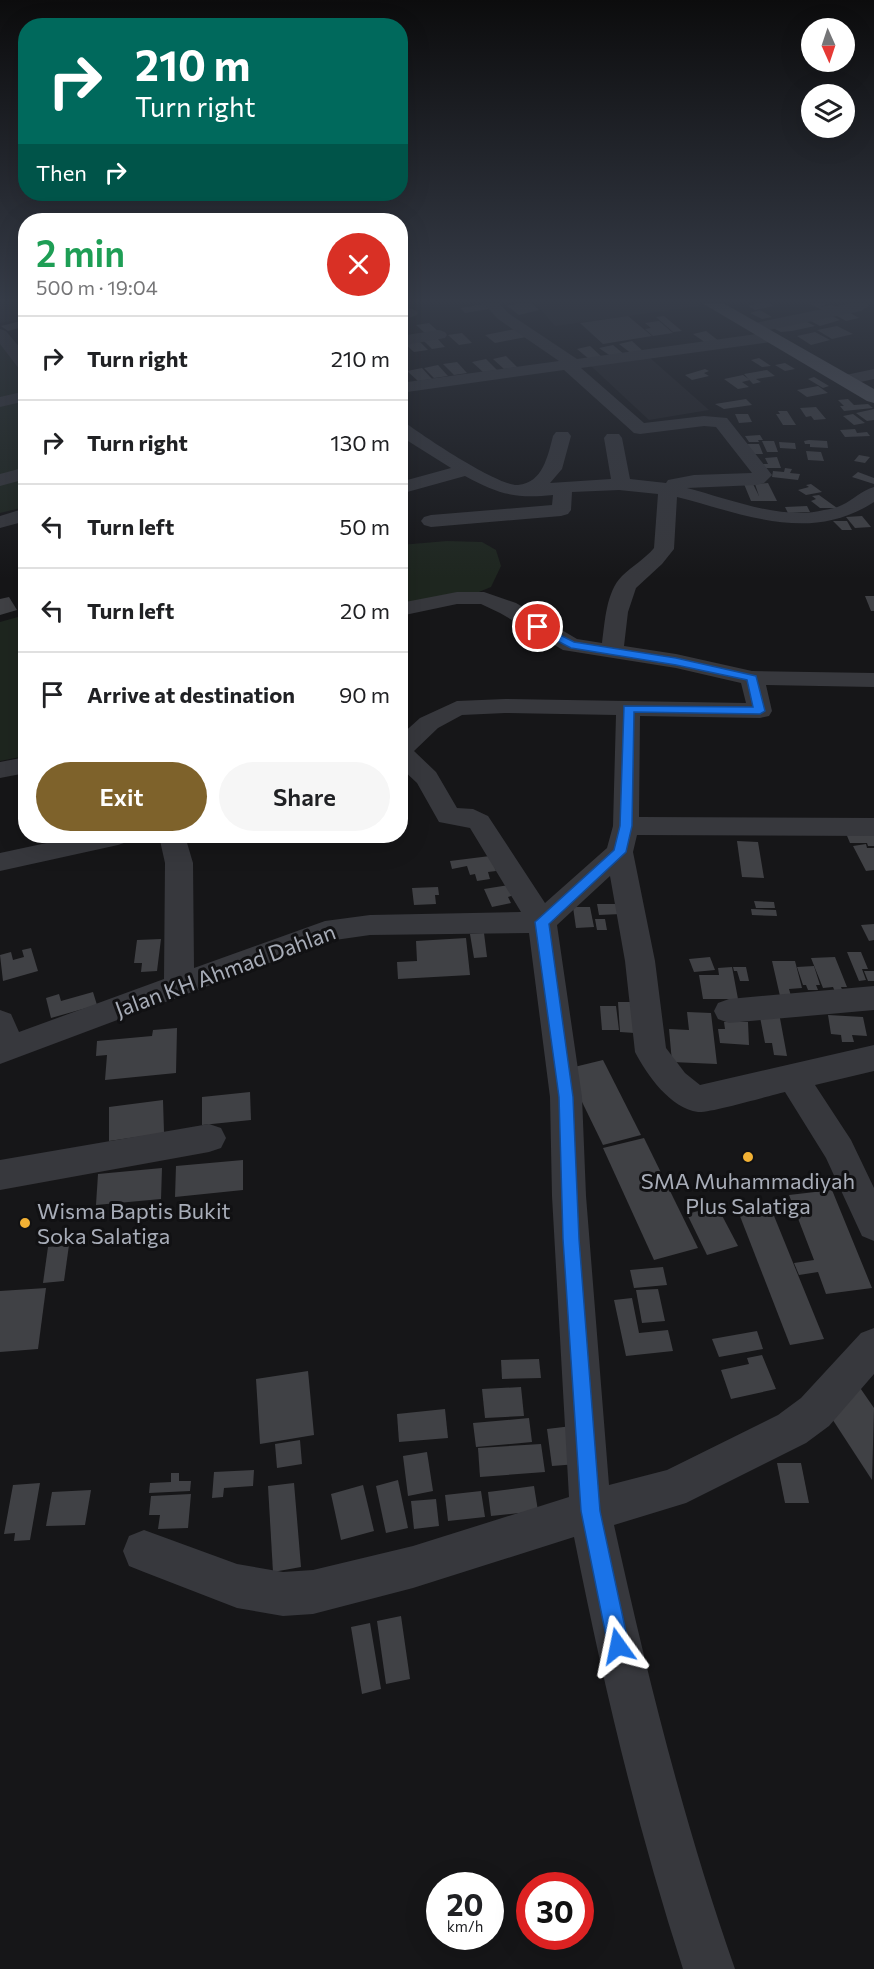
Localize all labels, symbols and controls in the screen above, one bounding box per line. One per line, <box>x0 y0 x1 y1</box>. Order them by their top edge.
north arrow <box>801 18 855 72</box>
map controls <box>801 18 855 138</box>
text: 210 m <box>135 38 250 90</box>
icon: right <box>36 42 114 120</box>
button: layers <box>801 84 855 138</box>
text: Turn right <box>135 90 255 123</box>
icon: right <box>99 156 132 189</box>
text: Then <box>36 159 87 186</box>
text: 2 min <box>36 230 125 274</box>
button: close <box>327 233 390 296</box>
text: 500 m · 19:04 <box>36 275 158 299</box>
icon: right <box>36 342 69 375</box>
text: Turn right <box>87 345 188 372</box>
text: 210 m <box>331 345 390 372</box>
icon: right <box>36 426 69 459</box>
text: Turn right <box>87 429 188 456</box>
text: 130 m <box>330 429 390 456</box>
icon: left <box>36 510 69 543</box>
text: Turn left <box>87 513 174 540</box>
text: 50 m <box>340 513 390 540</box>
icon: left <box>36 594 69 627</box>
text: Turn left <box>87 597 174 624</box>
text: 20 m <box>340 597 390 624</box>
pin <box>512 601 563 652</box>
icon: arrive <box>521 610 554 643</box>
icon: arrive <box>36 678 69 711</box>
text: Arrive at destination <box>87 681 295 708</box>
text: 90 m <box>339 681 390 708</box>
button: Exit <box>36 762 207 831</box>
button: Share <box>219 762 390 831</box>
street label: Jalan KH Ahmad Dahlan <box>111 918 339 1022</box>
marker: SMA Muhammadiyah Plus Salatiga <box>741 1150 755 1164</box>
place label: SMA Muhammadiyah Plus Salatiga <box>641 1167 855 1219</box>
place label: Wisma Baptis Bukit Soka Salatiga <box>37 1197 231 1249</box>
marker: Wisma Baptis Bukit Soka Salatiga <box>18 1216 32 1230</box>
position arrow <box>586 1614 650 1678</box>
speed limit sign: 30 <box>516 1872 594 1950</box>
text: 20 <box>447 1885 483 1922</box>
text: km/h <box>447 1917 483 1935</box>

